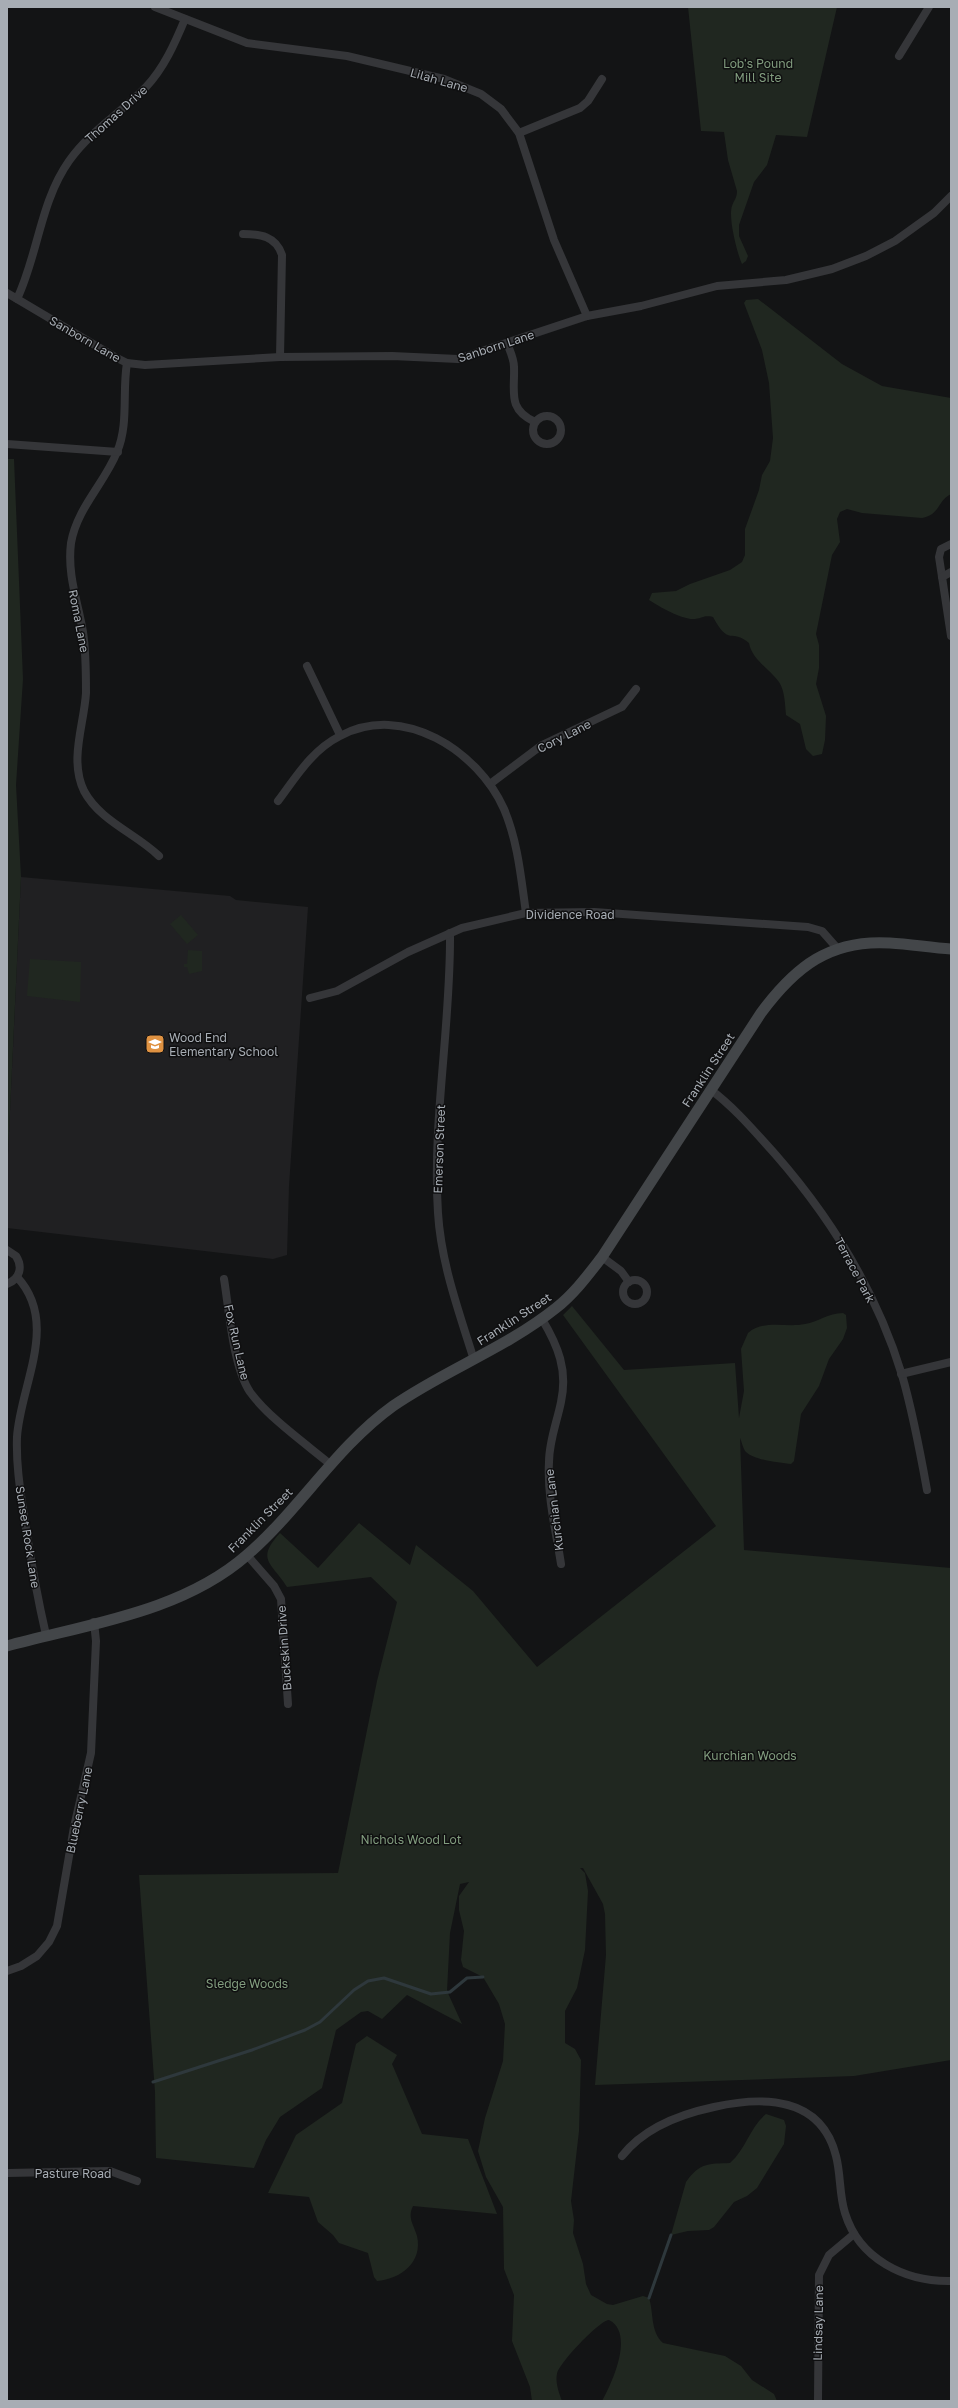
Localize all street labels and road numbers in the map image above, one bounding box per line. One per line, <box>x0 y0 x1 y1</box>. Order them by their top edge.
street label: Lilah Lane <box>409 65 470 95</box>
street label: Thomas Drive <box>82 82 150 146</box>
street label: Sanborn Lane <box>47 313 123 365</box>
street label: Sanborn Lane <box>456 327 536 365</box>
street label: Roma Lane <box>66 588 92 654</box>
street label: Cory Lane <box>535 716 593 756</box>
street label: Dividence Road <box>525 907 615 922</box>
street label: Franklin Street <box>678 1030 738 1110</box>
street label: Emerson Street <box>430 1104 448 1194</box>
street label: Terrace Park <box>832 1235 879 1305</box>
street label: Franklin Street <box>474 1289 554 1349</box>
street label: Fox Run Lane <box>221 1303 253 1381</box>
street label: Kurchian Lane <box>542 1468 566 1552</box>
street label: Franklin Street <box>224 1484 296 1556</box>
street label: Sunset Rock Lane <box>13 1485 43 1589</box>
street label: Buckskin Drive <box>274 1605 294 1691</box>
street label: Blueberry Lane <box>63 1765 95 1855</box>
street label: Pasture Road <box>35 2166 111 2181</box>
street label: Lindsay Lane <box>810 2285 826 2361</box>

